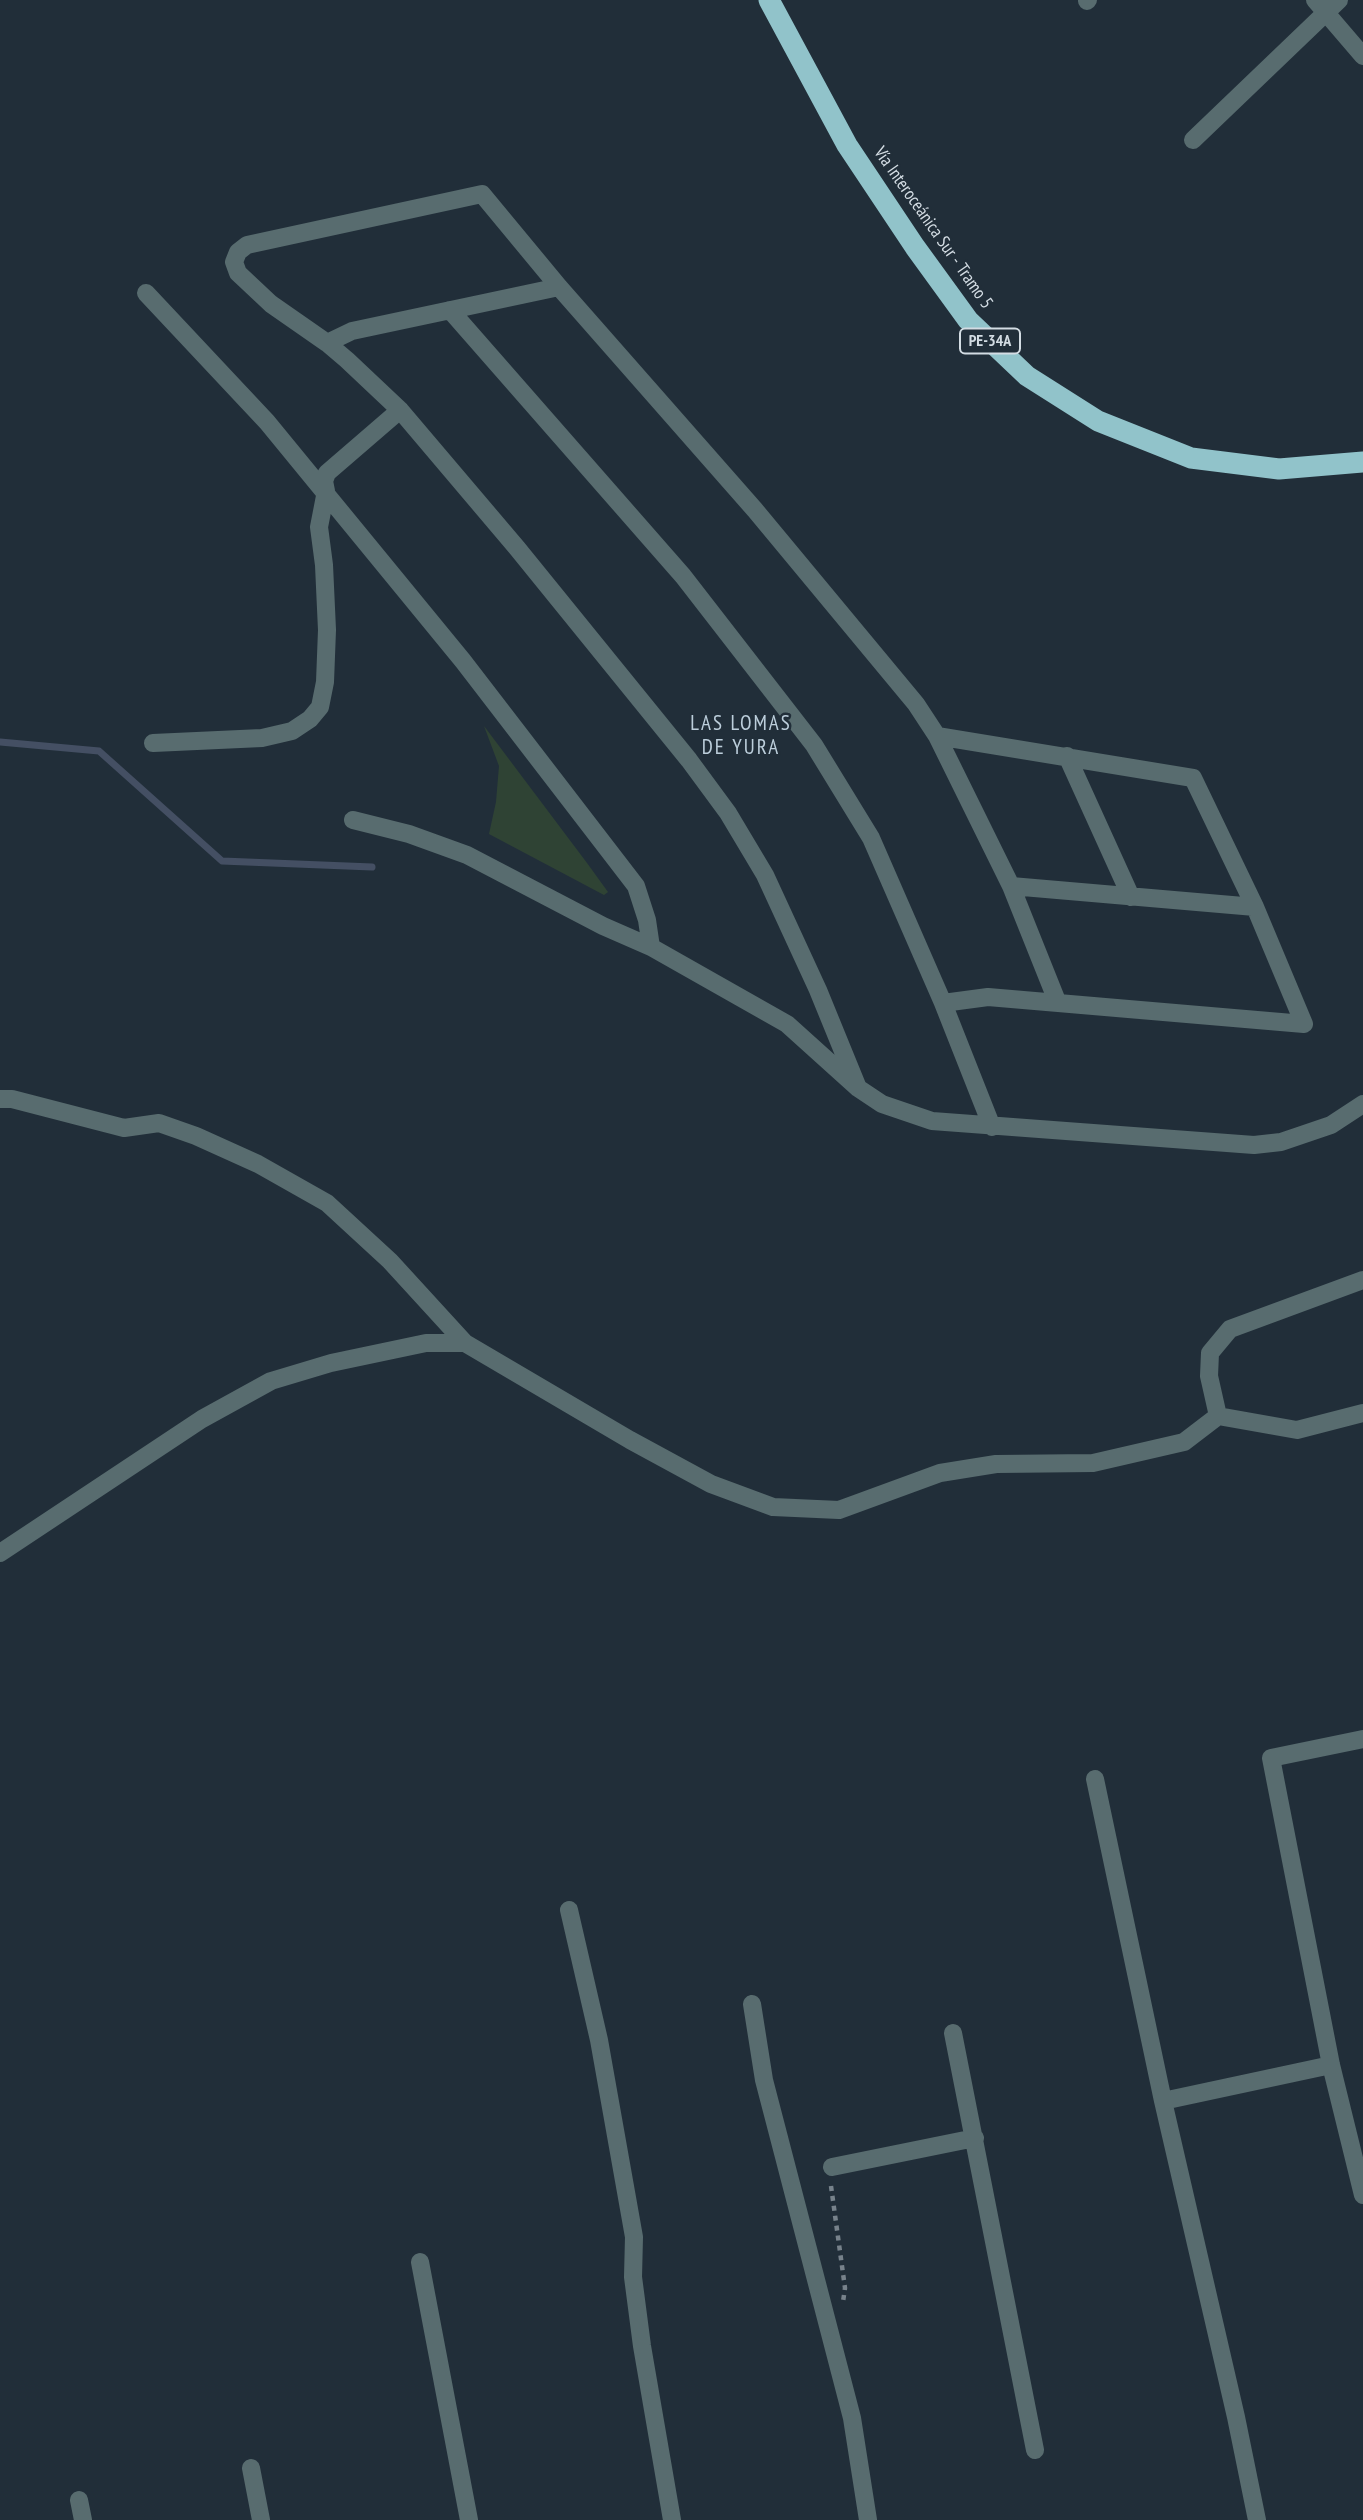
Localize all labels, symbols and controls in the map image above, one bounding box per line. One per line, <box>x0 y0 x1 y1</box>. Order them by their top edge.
street label: Vía Interoceánica Sur - Tramo 5 <box>869 143 997 313</box>
road number: PE-34A <box>960 328 1020 354</box>
district label: LAS LOMAS DE YURA <box>691 711 791 761</box>

